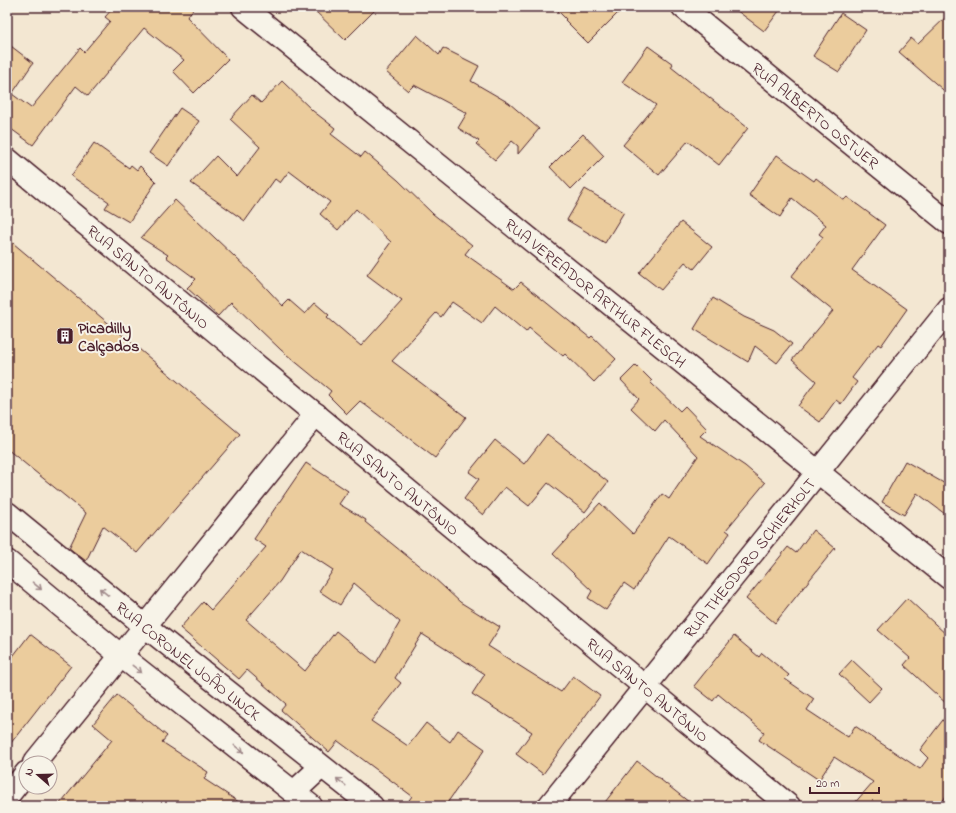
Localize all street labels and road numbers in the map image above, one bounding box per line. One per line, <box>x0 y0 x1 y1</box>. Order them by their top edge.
street label: RUA ALBERTO OSTJER <box>746 57 883 176</box>
street label: RUA VEREADOR ARTHUR FLESCH <box>499 213 691 375</box>
street label: RUA SANTO ANTÔNIO <box>81 220 214 336</box>
street label: RUA SANTO ANTÔNIO <box>331 426 464 542</box>
street label: RUA THEODORO SCHIERHOLT <box>679 473 823 644</box>
street label: RUA CORONEL JOÃO LINCK <box>110 597 265 727</box>
street label: RUA SANTO ANTÔNIO <box>580 633 713 749</box>

